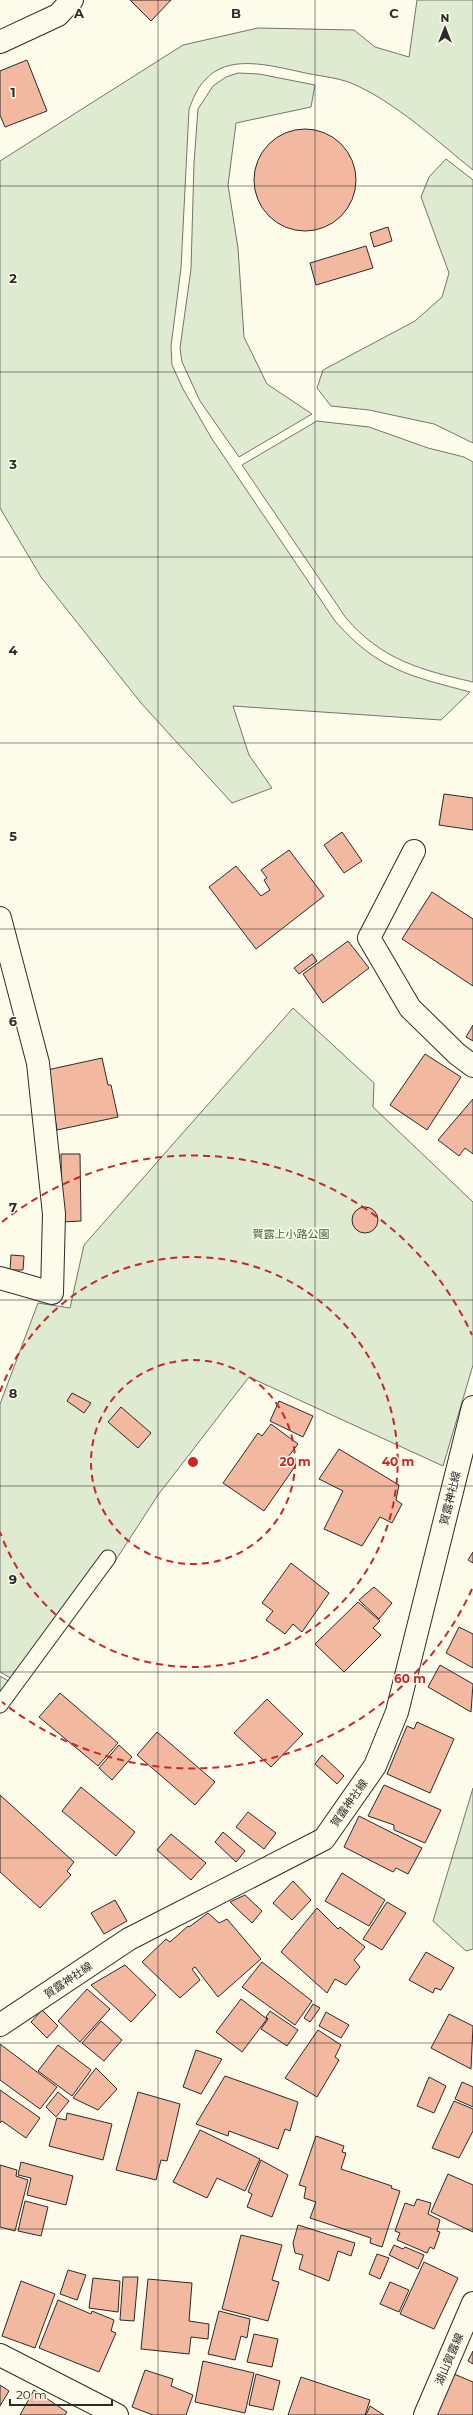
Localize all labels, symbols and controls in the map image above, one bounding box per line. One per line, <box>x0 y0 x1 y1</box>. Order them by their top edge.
text: A <box>73 5 85 21</box>
text: B <box>231 5 241 21</box>
text: C <box>389 5 399 21</box>
north arrow <box>425 8 465 48</box>
text: N <box>441 11 449 25</box>
text: 1 <box>10 84 16 100</box>
text: 2 <box>9 270 17 286</box>
text: 3 <box>8 456 17 472</box>
text: 4 <box>9 642 18 658</box>
text: 5 <box>9 828 17 844</box>
text: 6 <box>9 1013 18 1029</box>
text: 7 <box>9 1199 17 1215</box>
park label: 賀露上小路公園 <box>253 1227 330 1241</box>
text: 8 <box>9 1385 18 1401</box>
text: 20 m <box>279 1454 311 1469</box>
text: 40 m <box>382 1454 414 1469</box>
centre of rings <box>186 1455 200 1469</box>
street label: 賀露神社線 <box>437 1470 463 1526</box>
text: 9 <box>9 1571 17 1587</box>
text: 60 m <box>394 1671 426 1686</box>
street label: 賀露神社線 <box>327 1776 371 1830</box>
street label: 賀露神社線 <box>41 1959 95 2001</box>
street label: 湖山賀露線 <box>432 2331 466 2387</box>
scale bar <box>10 2381 112 2407</box>
text: 20 m <box>16 2387 47 2402</box>

